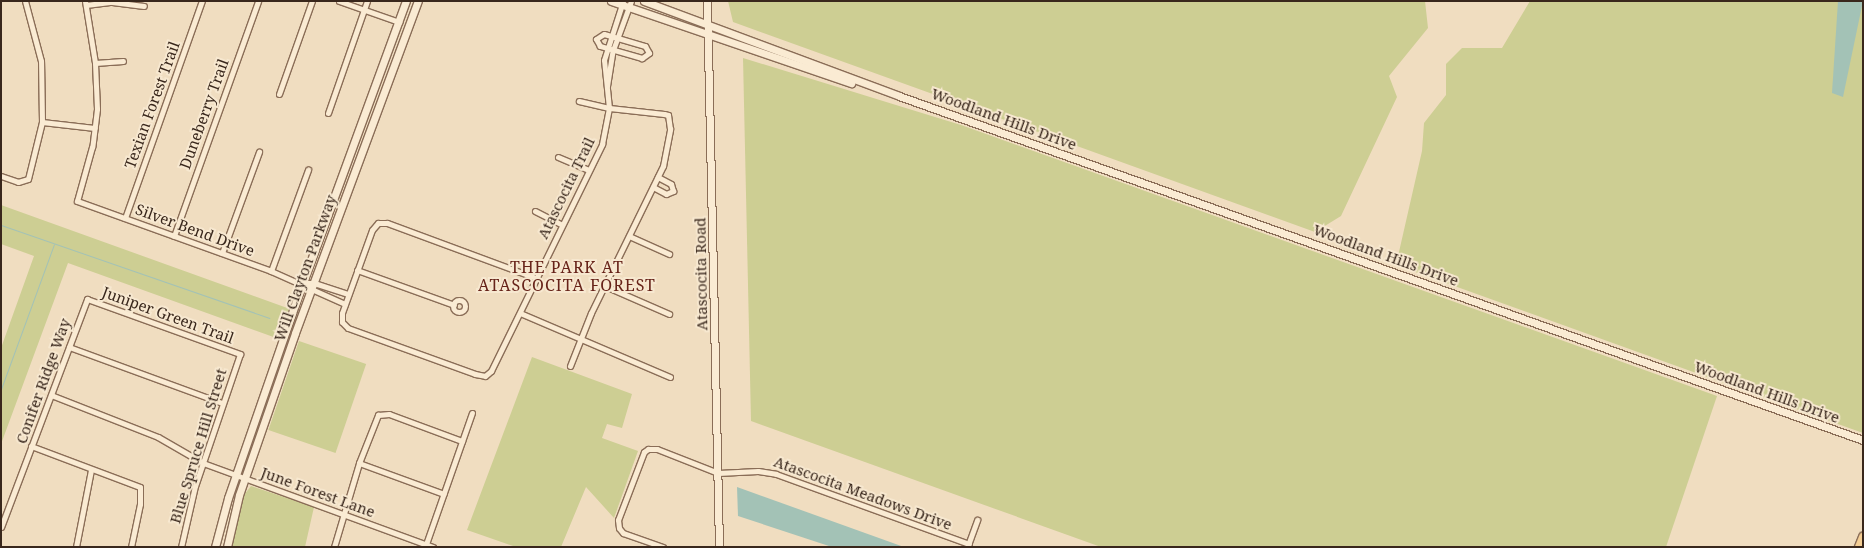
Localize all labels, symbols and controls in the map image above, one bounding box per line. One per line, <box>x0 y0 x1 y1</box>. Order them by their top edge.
street label: Texian Forest Trail <box>121 39 183 171</box>
street label: Duneberry Trail <box>176 57 232 171</box>
street label: Woodland Hills Drive <box>929 84 1079 154</box>
street label: Atascocita Trail <box>534 134 598 242</box>
street label: Will Clayton Parkway <box>270 192 340 344</box>
street label: Silver Bend Drive <box>133 200 257 260</box>
street label: Atascocita Road <box>691 217 711 331</box>
street label: Woodland Hills Drive <box>1311 220 1461 290</box>
district label: THE PARK AT ATASCOCITA FOREST <box>476 257 658 295</box>
street label: Juniper Green Trail <box>100 283 236 347</box>
street label: Conifer Ridge Way <box>12 316 74 446</box>
street label: Woodland Hills Drive <box>1692 357 1842 427</box>
street label: Blue Spruce Hill Street <box>166 366 230 526</box>
street label: Atascocita Meadows Drive <box>771 452 955 534</box>
street label: June Forest Lane <box>259 463 377 521</box>

